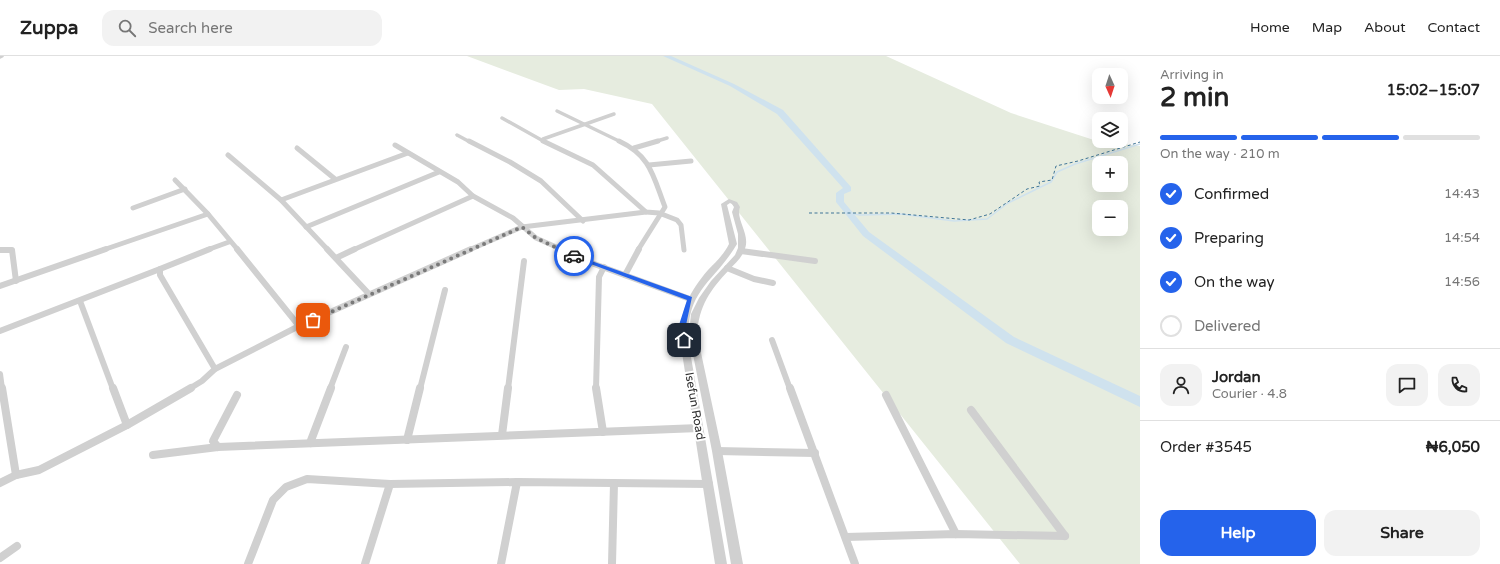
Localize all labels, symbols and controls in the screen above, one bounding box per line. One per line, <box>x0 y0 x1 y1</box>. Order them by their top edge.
search box <box>102 10 382 46</box>
text: Zuppa <box>20 17 78 39</box>
icon: search <box>116 17 138 39</box>
text: Search here <box>148 19 233 37</box>
text: Home <box>1250 19 1290 36</box>
text: Map <box>1312 19 1342 36</box>
text: About <box>1364 19 1406 36</box>
text: Contact <box>1428 19 1480 36</box>
text: Arriving in <box>1160 67 1224 83</box>
north arrow <box>1092 68 1128 104</box>
map controls <box>1092 68 1128 236</box>
text: 15:02–15:07 <box>1387 81 1480 99</box>
text: 2 min <box>1160 82 1229 113</box>
button: layers <box>1092 112 1128 148</box>
text: On the way · 210 m <box>1160 146 1280 162</box>
button: + <box>1092 156 1128 192</box>
icon: check <box>1160 183 1182 205</box>
text: Confirmed <box>1194 185 1269 203</box>
text: 14:43 <box>1444 186 1480 202</box>
button: − <box>1092 200 1128 236</box>
icon: check <box>1160 227 1182 249</box>
text: Preparing <box>1194 229 1264 247</box>
text: 14:54 <box>1444 230 1480 246</box>
courier <box>554 236 594 276</box>
icon: car <box>563 245 585 267</box>
icon: check <box>1160 271 1182 293</box>
text: On the way <box>1194 273 1274 291</box>
text: 14:56 <box>1444 274 1480 290</box>
pin <box>296 303 330 337</box>
icon: bag <box>302 309 324 331</box>
text: Delivered <box>1194 317 1261 335</box>
pin <box>667 323 701 357</box>
icon: home <box>673 329 695 351</box>
button: person <box>1160 364 1202 406</box>
button: chat <box>1386 364 1428 406</box>
button: phone <box>1438 364 1480 406</box>
text: Jordan <box>1212 368 1261 386</box>
street label: Isefun Road <box>682 371 708 441</box>
text: Courier · 4.8 <box>1212 386 1287 402</box>
text: Order #3545 <box>1160 438 1252 456</box>
text: ₦6,050 <box>1426 438 1480 456</box>
button: Help <box>1160 510 1316 556</box>
button: Share <box>1324 510 1480 556</box>

